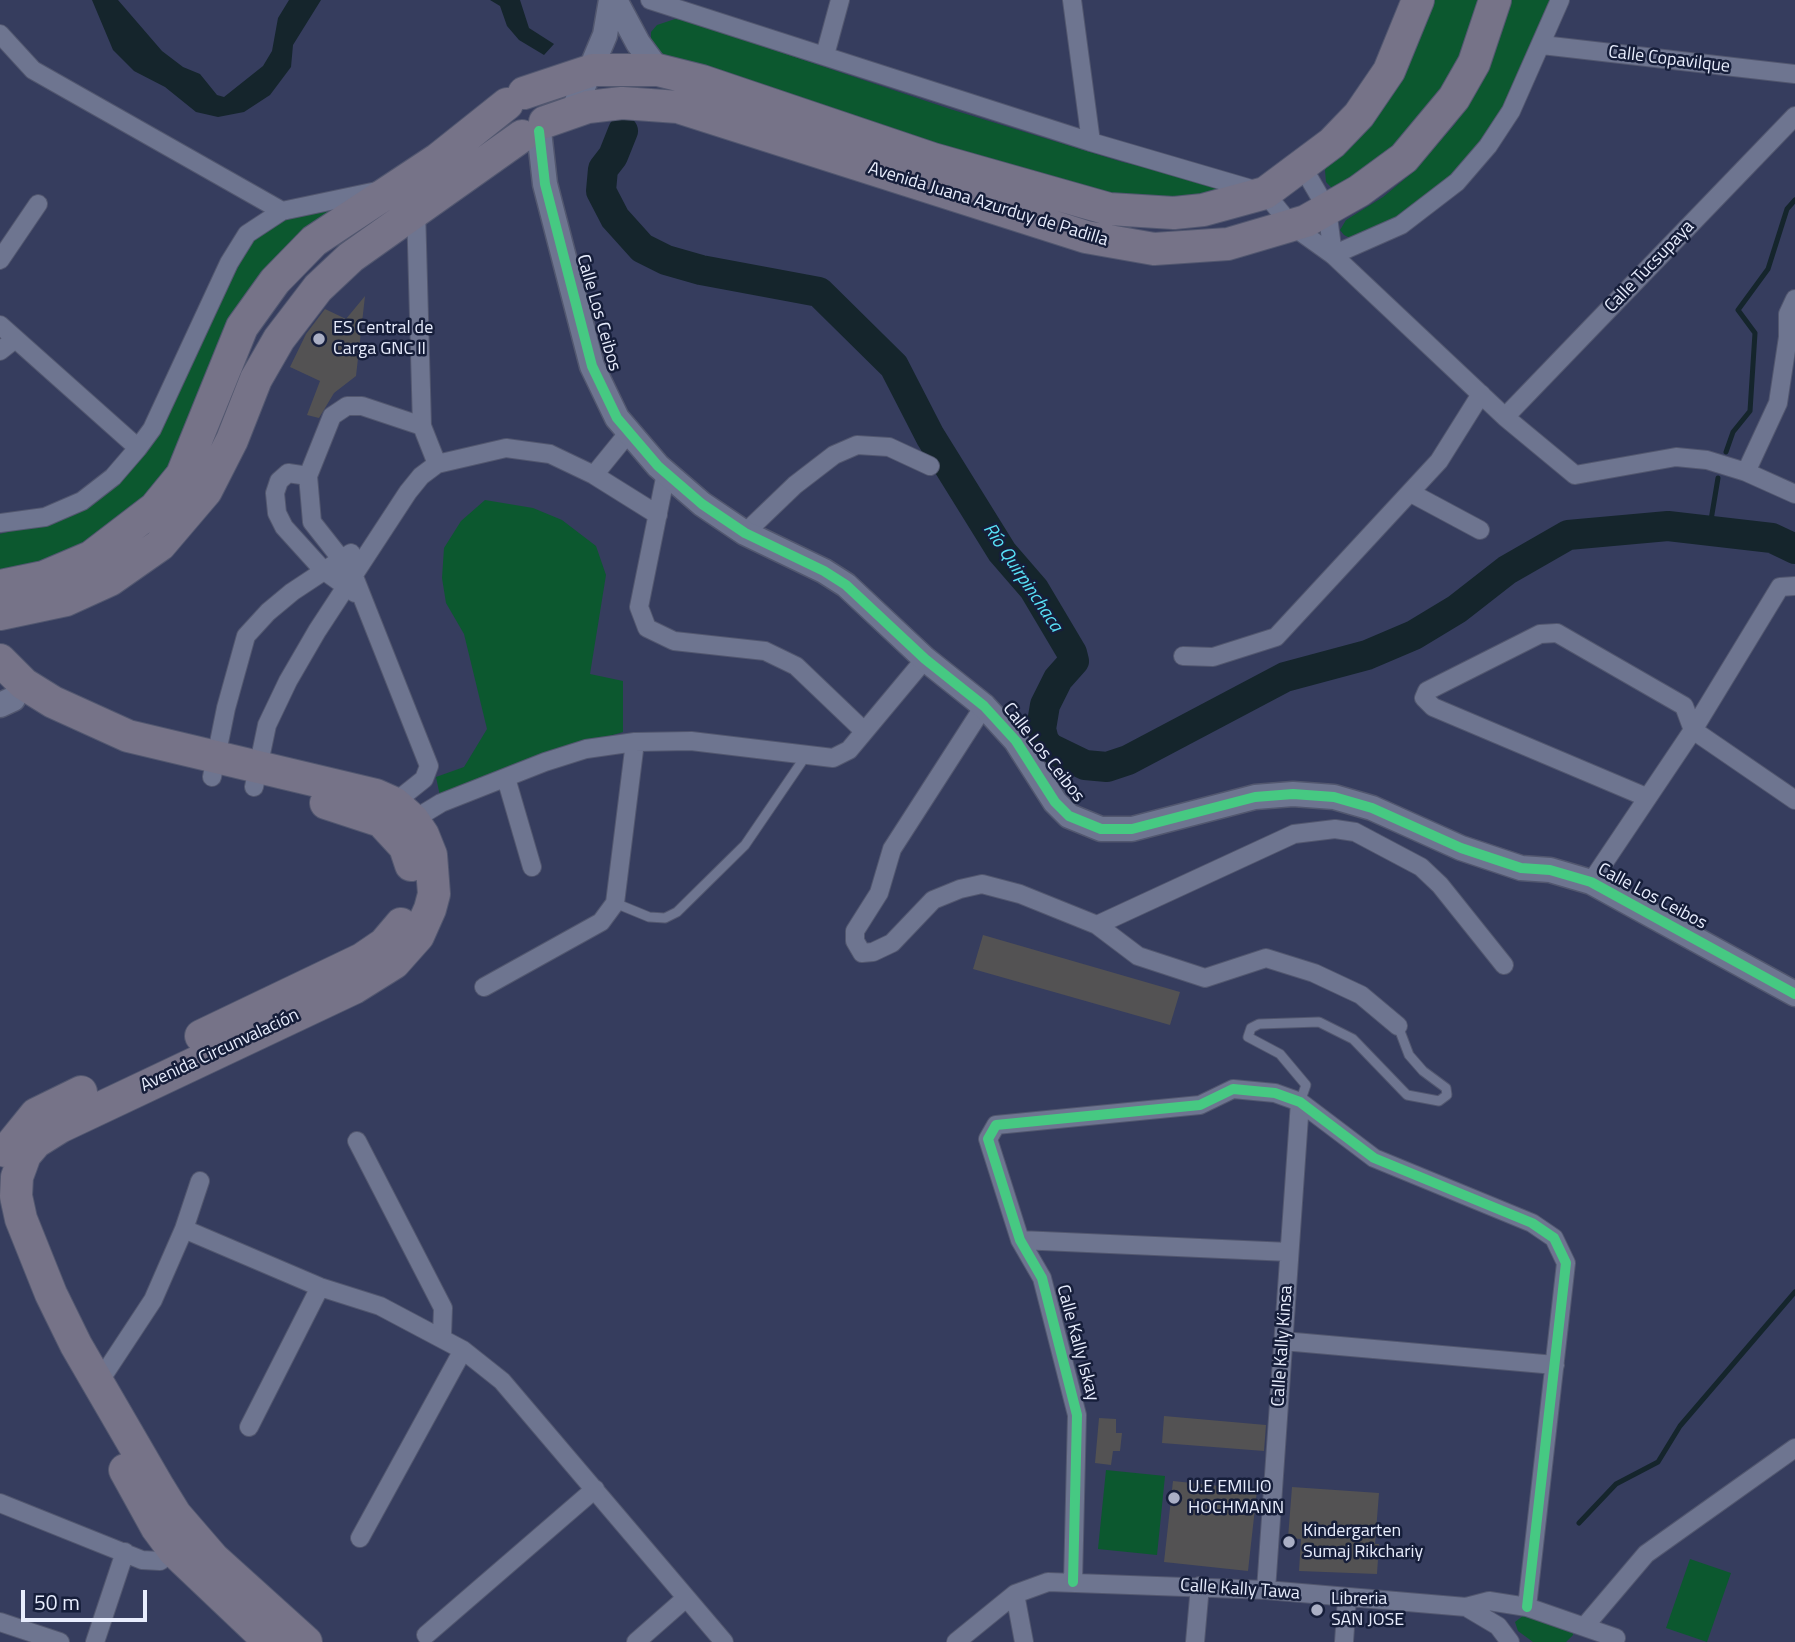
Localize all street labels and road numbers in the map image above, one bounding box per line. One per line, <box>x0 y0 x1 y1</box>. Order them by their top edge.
street label: Calle Copavilque <box>1607 42 1731 78</box>
street label: Avenida Juana Azurduy de Padilla <box>865 158 1111 252</box>
street label: Calle Tucsupaya <box>1601 217 1699 317</box>
street label: Calle Los Ceibos <box>571 252 625 374</box>
street label: Calle Los Ceibos <box>997 699 1089 807</box>
street label: Calle Los Ceibos <box>1594 859 1710 935</box>
street label: Avenida Circunvalación <box>137 1005 303 1097</box>
street label: Calle Kally Iskay <box>1051 1283 1103 1403</box>
street label: Calle Kally Kinsa <box>1268 1285 1298 1407</box>
street label: Calle Kally Tawa <box>1179 1575 1301 1605</box>

